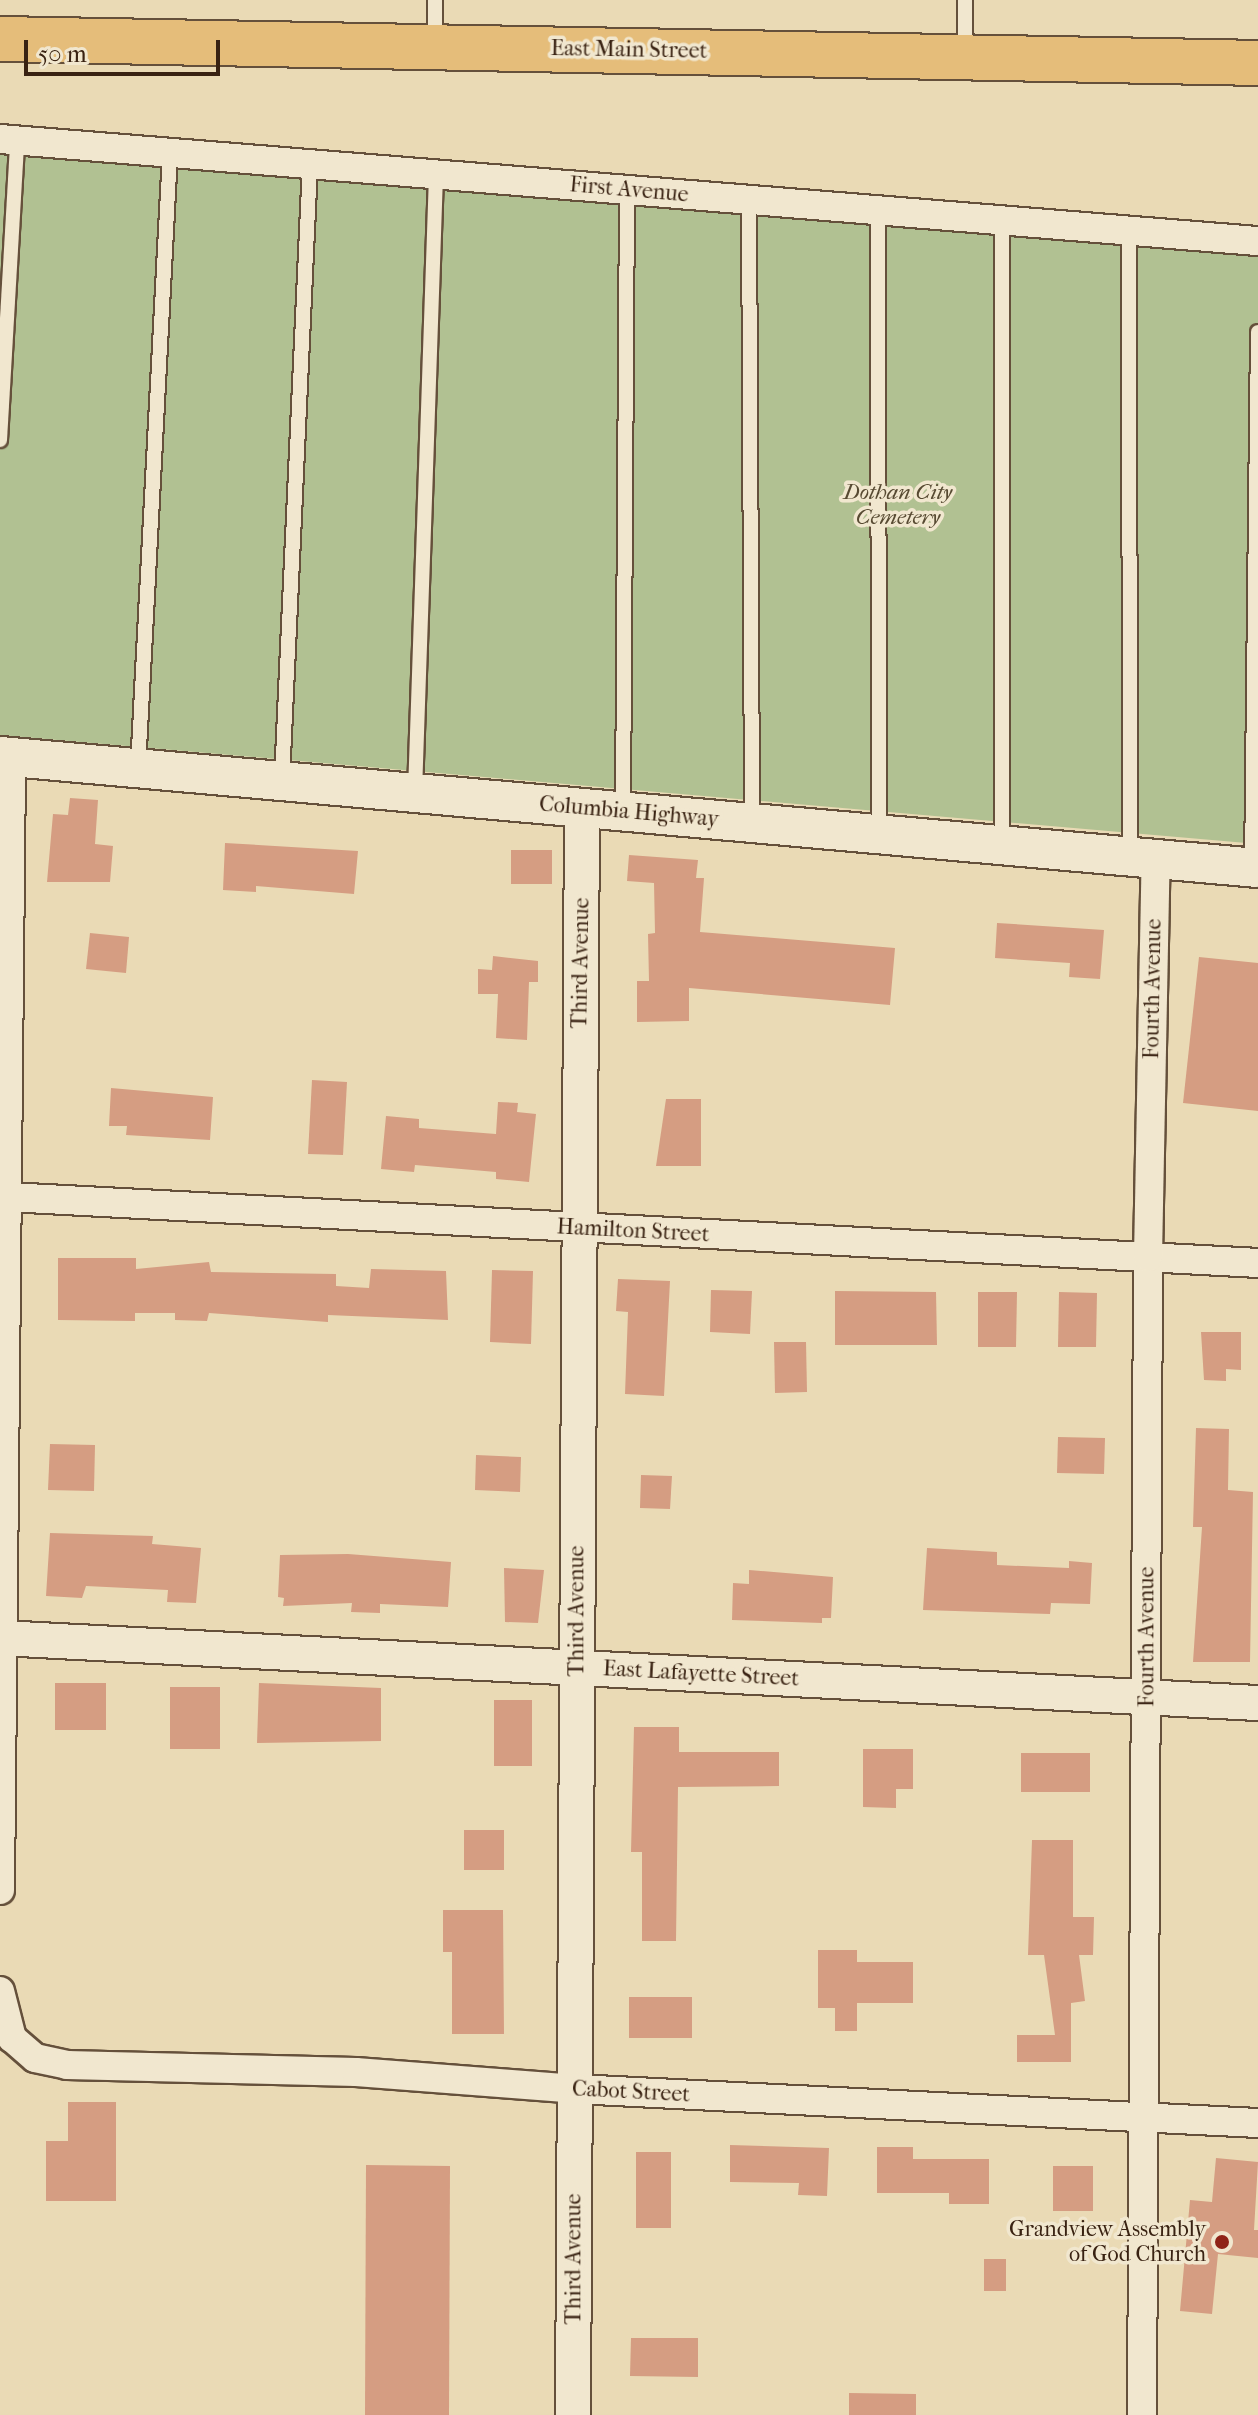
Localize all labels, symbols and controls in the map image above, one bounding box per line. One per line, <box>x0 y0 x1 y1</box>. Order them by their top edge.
scale bar <box>28 24 224 74</box>
street label: East Main Street <box>550 35 708 65</box>
text: 50 m <box>38 40 87 68</box>
street label: First Avenue <box>568 172 690 208</box>
park label: Dothan City Cemetery <box>844 479 952 530</box>
street label: Columbia Highway <box>538 791 720 833</box>
street label: Third Avenue <box>567 897 595 1029</box>
street label: Fourth Avenue <box>1139 919 1167 1059</box>
street label: Hamilton Street <box>556 1214 710 1248</box>
street label: Third Avenue <box>564 1546 590 1676</box>
street label: Fourth Avenue <box>1134 1567 1160 1707</box>
street label: East Lafayette Street <box>602 1656 800 1692</box>
street label: Cabot Street <box>571 2076 691 2108</box>
street label: Third Avenue <box>561 2194 587 2324</box>
place label: Grandview Assembly of God Church <box>1009 2216 1206 2268</box>
marker: Grandview Assembly of God Church <box>1213 2233 1231 2251</box>

